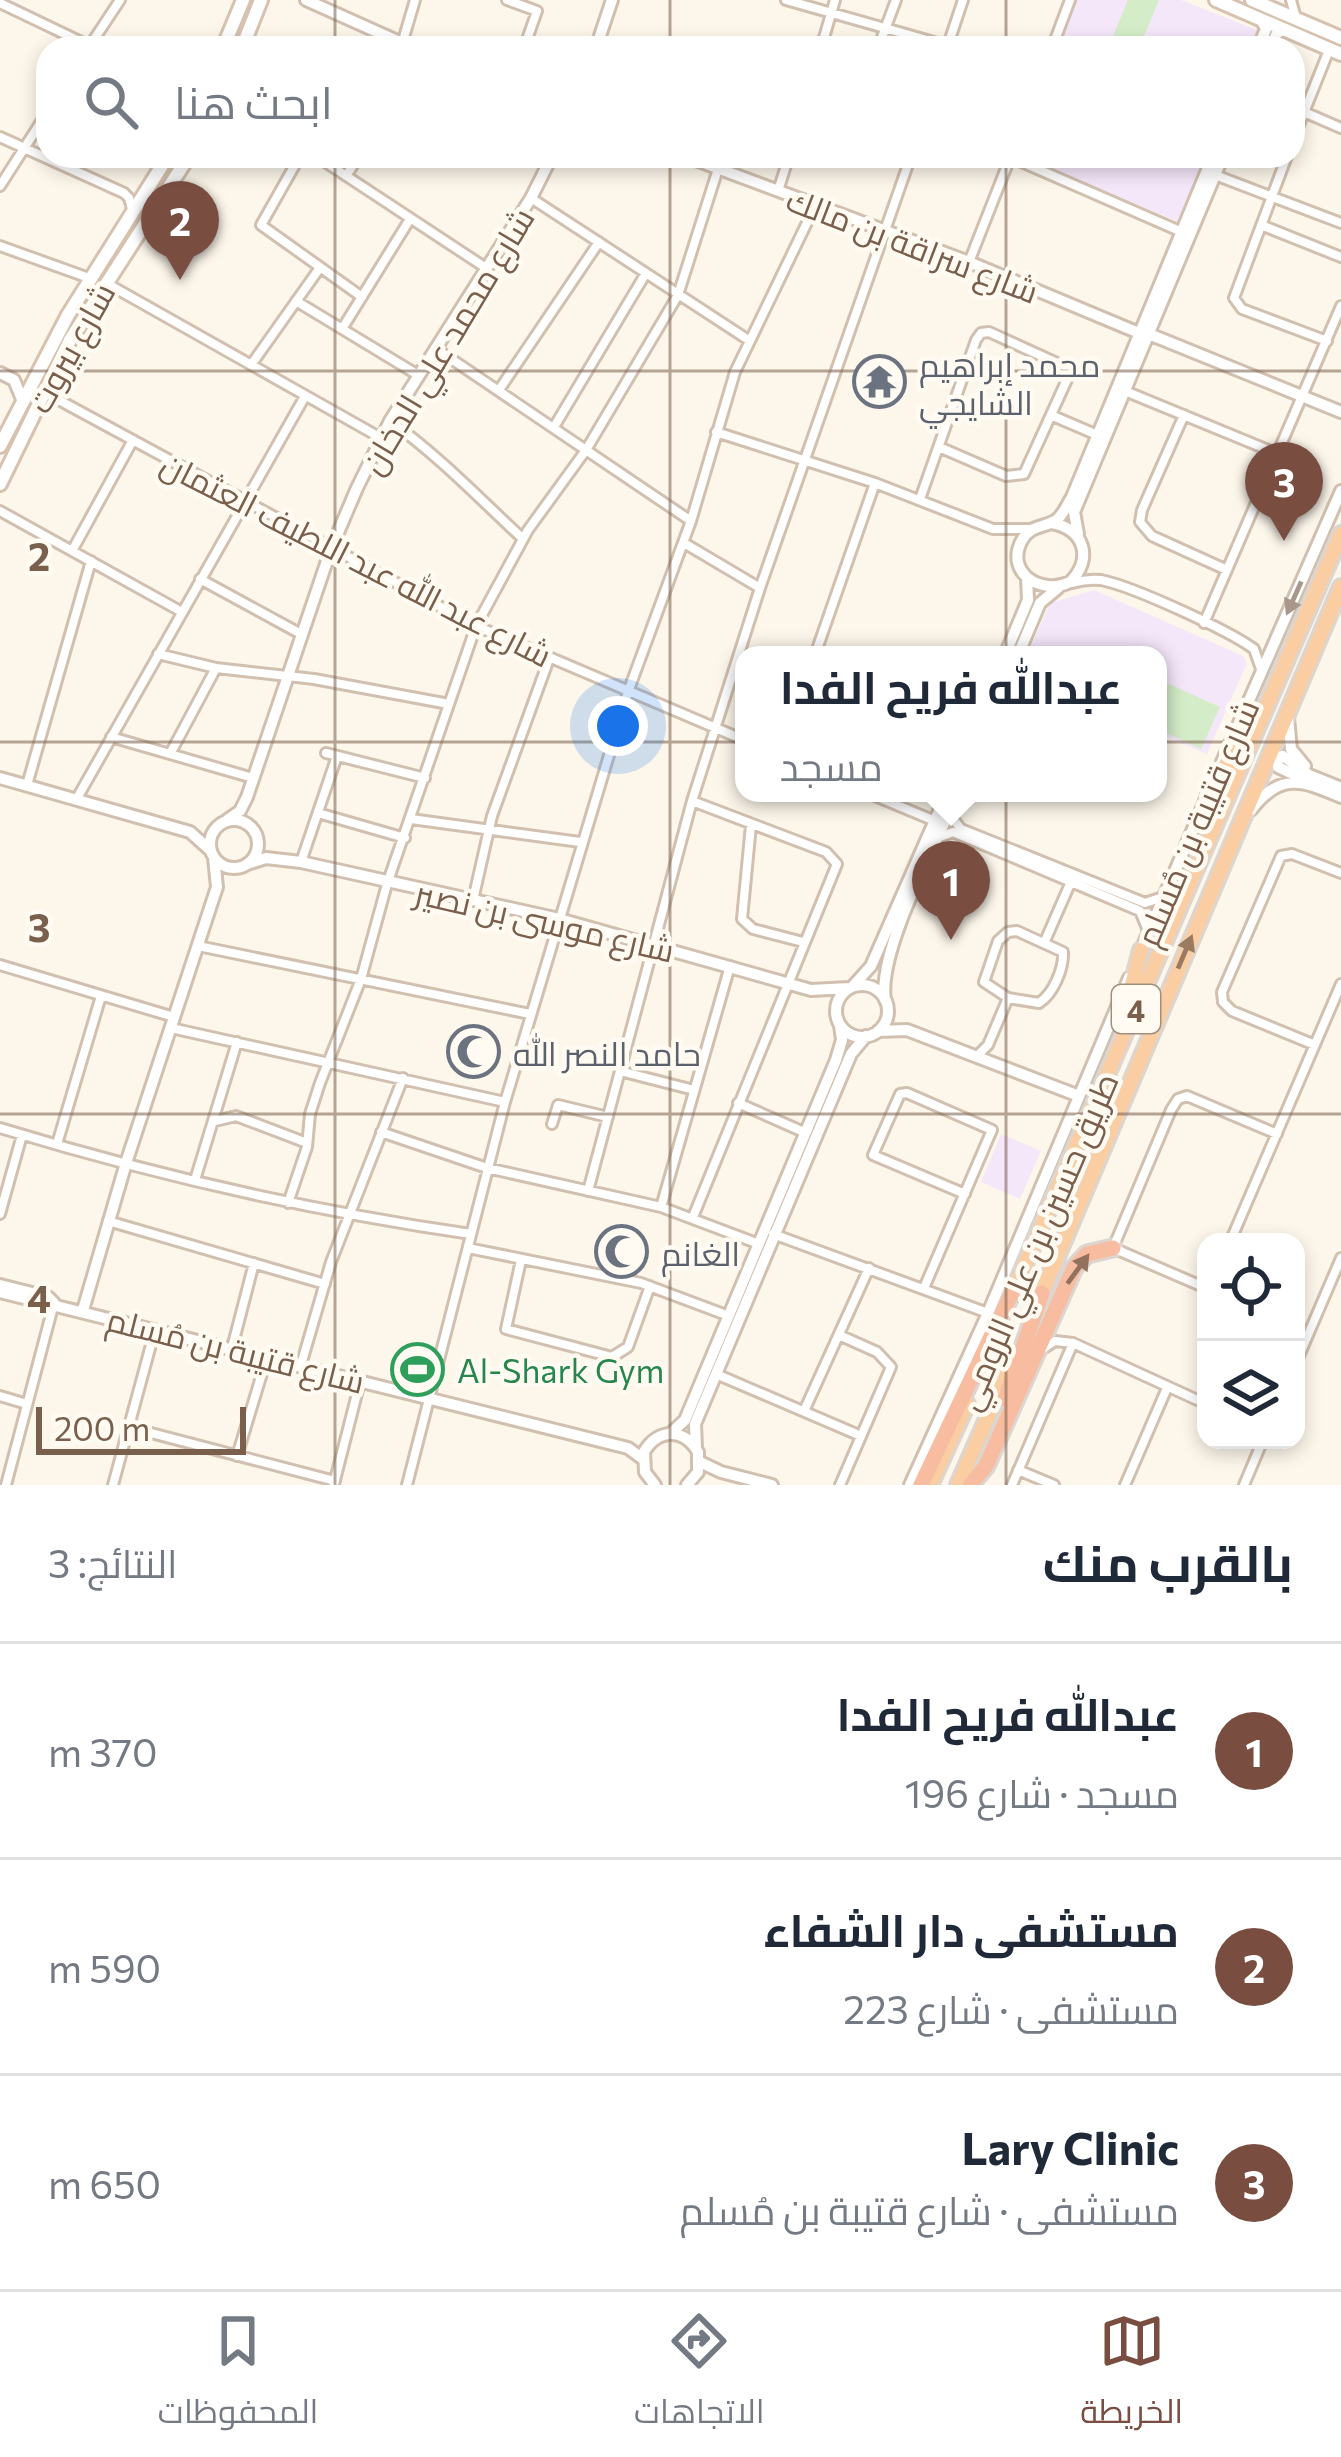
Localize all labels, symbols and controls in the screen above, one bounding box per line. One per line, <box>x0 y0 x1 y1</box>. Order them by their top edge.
search box <box>36 36 1305 168</box>
icon: search <box>78 69 144 135</box>
text: ابحث هنا <box>174 73 333 128</box>
street label: شارع سراقة بن مالك <box>780 177 1045 315</box>
pin: 2 <box>141 181 219 280</box>
street label: شارع محمد علي الدخان <box>350 199 548 484</box>
street label: شارع بيروت <box>17 275 126 421</box>
place label: محمد إبراهيم الشايجي <box>919 343 1101 429</box>
temple icon: محمد إبراهيم الشايجي <box>852 354 908 410</box>
street label: شارع عبد الله عبد اللطيف العثمان <box>153 441 559 678</box>
pin: 3 <box>1245 442 1323 541</box>
text: 2 <box>28 531 50 579</box>
one-way arrow <box>1284 580 1303 616</box>
popup <box>735 646 1167 802</box>
text: عبدالله فريح الفدا <box>780 658 1122 713</box>
street label: شارع قتيبة بن مُسلم <box>1125 692 1270 953</box>
your location <box>588 696 648 756</box>
text: مسجد <box>780 741 883 789</box>
pin: 1 <box>912 841 990 940</box>
street label: شارع موسى بن نصير <box>409 870 679 974</box>
text: 3 <box>28 902 50 950</box>
one-way arrow <box>1176 934 1195 970</box>
road number: 4 <box>1112 985 1160 1033</box>
mosque icon: حامد النصر الله <box>446 1024 502 1080</box>
place label: حامد النصر الله <box>513 1032 701 1074</box>
street label: طريق حسين بن علي الرومي <box>946 1066 1132 1419</box>
mosque icon: الغانم <box>594 1224 650 1280</box>
place label: الغانم <box>661 1232 740 1277</box>
map controls <box>1197 1233 1305 1449</box>
button: locate <box>1197 1233 1305 1341</box>
one-way arrow <box>1065 1254 1089 1285</box>
text: 4 <box>27 1273 51 1321</box>
street label: شارع قتيبة بن مُسلم <box>102 1297 369 1405</box>
sports icon: Al-Shark Gym <box>390 1341 446 1397</box>
button: layers <box>1197 1341 1305 1449</box>
place label: Al-Shark Gym <box>457 1349 664 1390</box>
scale bar <box>36 1401 246 1454</box>
text: 200 m <box>54 1407 150 1448</box>
text: بالقرب منك <box>1043 1530 1293 1593</box>
text: النتائج: 3 <box>48 1538 177 1586</box>
text: عبدالله فريح الفدا <box>836 1685 1179 1740</box>
text: 370 m <box>48 1727 158 1775</box>
text: 1 <box>1245 1727 1263 1775</box>
text: مسجد · شارع 196 <box>905 1768 1179 1816</box>
text: مستشفى دار الشفاء <box>763 1901 1179 1956</box>
text: 590 m <box>48 1943 161 1991</box>
text: 2 <box>1243 1943 1265 1991</box>
text: مستشفى · شارع 223 <box>843 1984 1179 2032</box>
text: Lary Clinic <box>961 2119 1179 2174</box>
text: 650 m <box>48 2159 161 2207</box>
text: 3 <box>1243 2159 1265 2207</box>
text: مستشفى · شارع قتيبة بن مُسلم <box>679 2185 1179 2233</box>
tab: المحفوظات <box>158 2308 318 2442</box>
tab: الاتجاهات <box>634 2308 765 2442</box>
tab: الخريطة <box>1080 2308 1183 2442</box>

